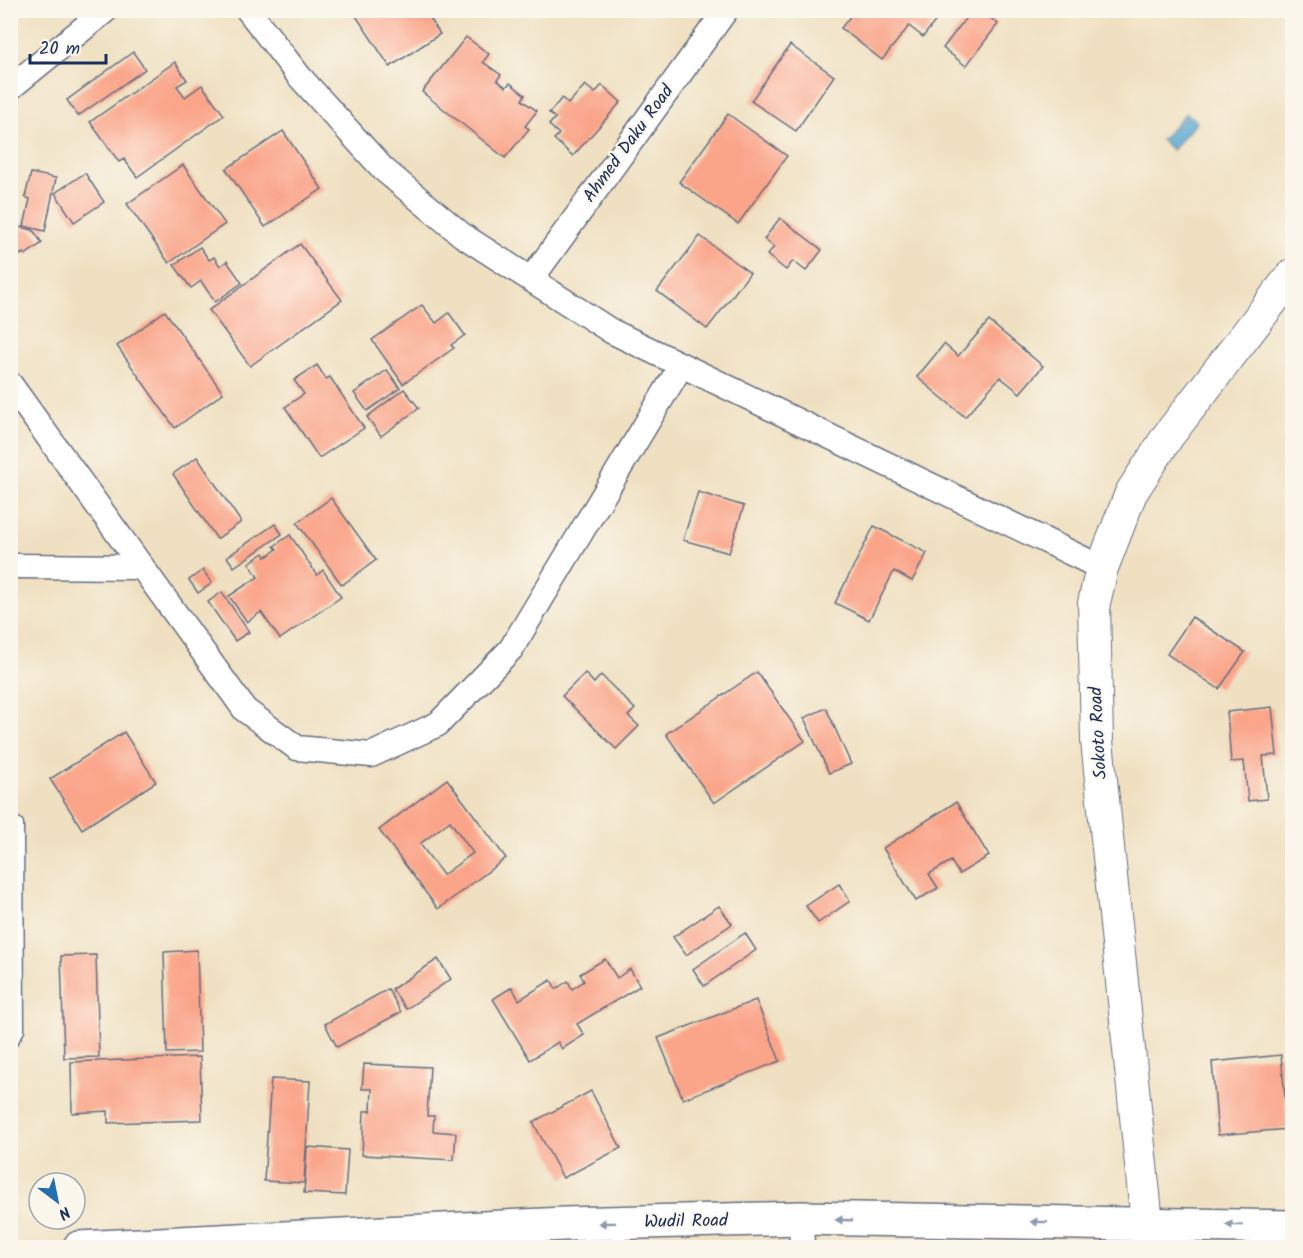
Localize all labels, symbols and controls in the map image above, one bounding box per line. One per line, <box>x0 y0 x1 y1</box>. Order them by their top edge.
scale bar <box>30 27 106 65</box>
text: 20 m <box>39 35 80 64</box>
street label: Ahmed Daku Road <box>576 78 682 209</box>
street label: Sokoto Road <box>1082 685 1116 780</box>
north arrow <box>27 1171 87 1231</box>
text: N <box>53 1199 75 1226</box>
street label: Wudil Road <box>644 1207 729 1237</box>
one-way arrow <box>835 1215 854 1224</box>
one-way arrow <box>1030 1217 1049 1227</box>
one-way arrow <box>598 1219 617 1228</box>
one-way arrow <box>1225 1221 1244 1230</box>

